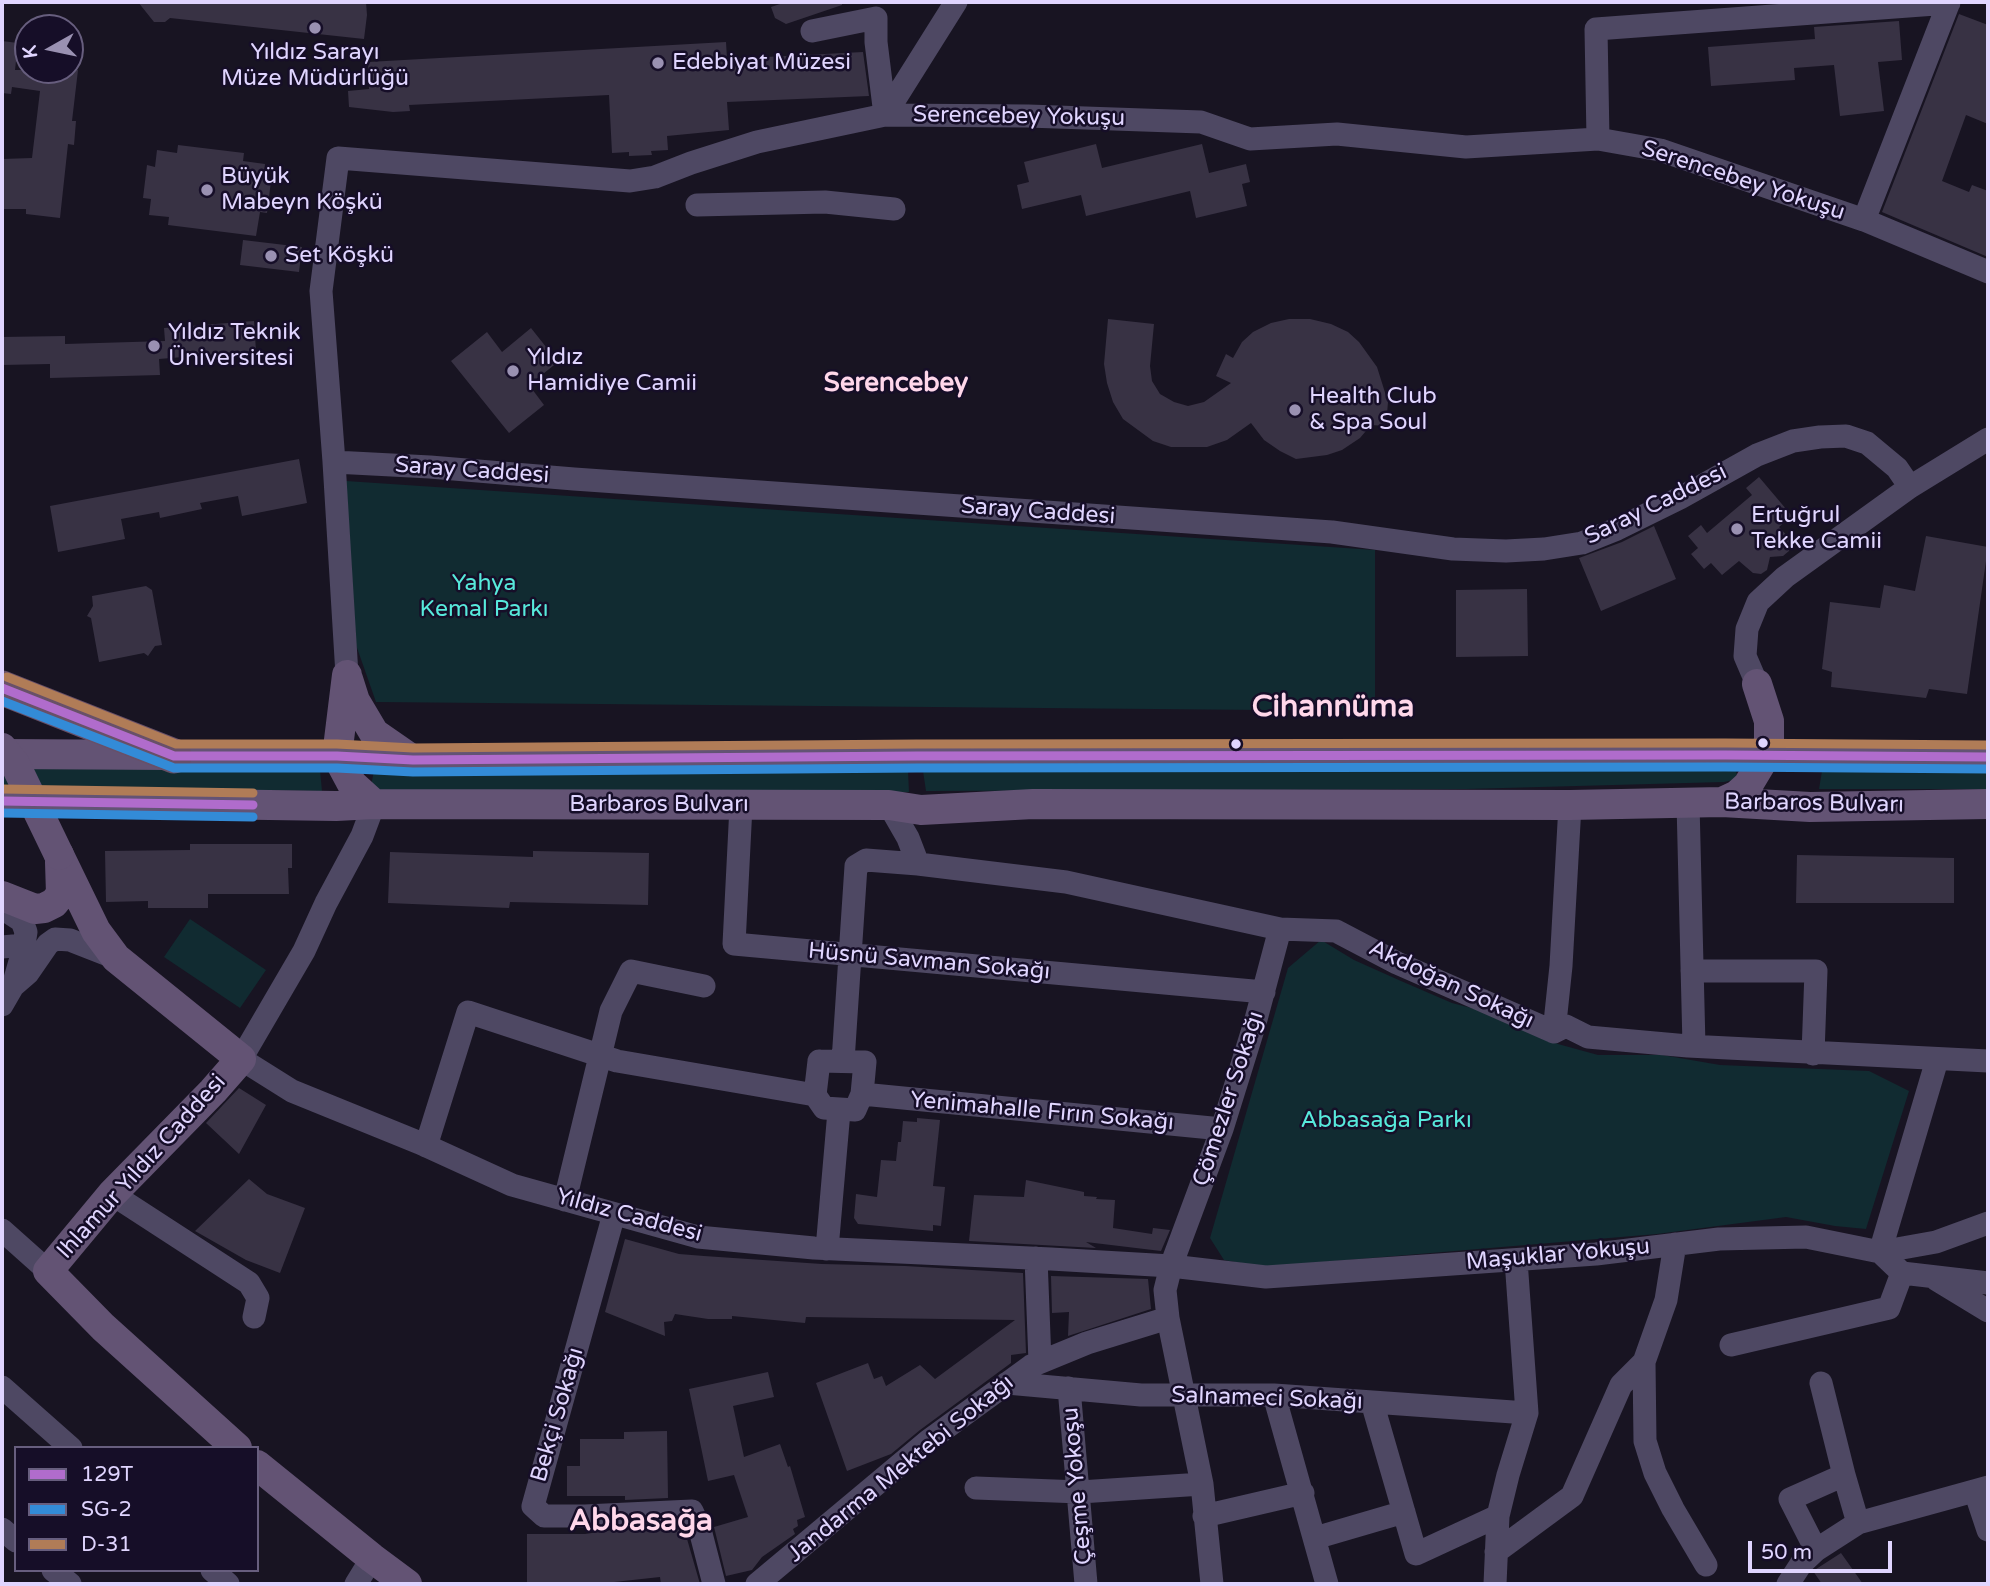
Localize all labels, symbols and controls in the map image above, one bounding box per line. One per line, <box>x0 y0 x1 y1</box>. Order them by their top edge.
north arrow <box>14 14 84 84</box>
marker: Yıldız Sarayı Müze Müdürlüğü <box>307 20 323 36</box>
place label: Yıldız Sarayı Müze Müdürlüğü <box>221 39 409 93</box>
text: K <box>18 44 42 60</box>
place label: Edebiyat Müzesi <box>672 49 851 77</box>
marker: Edebiyat Müzesi <box>650 55 666 71</box>
street label: Serencebey Yokuşu <box>913 101 1125 133</box>
street label: Serencebey Yokuşu <box>1638 135 1848 227</box>
place label: Büyük Mabeyn Köşkü <box>221 163 383 217</box>
marker: Büyük Mabeyn Köşkü <box>199 182 215 198</box>
place label: Set Köşkü <box>285 242 394 270</box>
marker: Set Köşkü <box>263 248 279 264</box>
place label: Yıldız Teknik Üniversitesi <box>168 319 301 373</box>
marker: Yıldız Teknik Üniversitesi <box>146 338 162 354</box>
place label: Yıldız Hamidiye Camii <box>527 344 697 398</box>
marker: Yıldız Hamidiye Camii <box>505 363 521 379</box>
district label: Serencebey <box>824 368 968 400</box>
place label: Health Club & Spa Soul <box>1309 383 1437 437</box>
marker: Health Club & Spa Soul <box>1287 402 1303 418</box>
street label: Saray Caddesi <box>394 452 550 490</box>
street label: Saray Caddesi <box>1580 459 1732 551</box>
street label: Saray Caddesi <box>960 493 1116 531</box>
place label: Ertuğrul Tekke Camii <box>1751 502 1882 556</box>
marker: Ertuğrul Tekke Camii <box>1729 521 1745 537</box>
park label: Yahya Kemal Parkı <box>419 570 549 624</box>
district label: Cihannüma <box>1252 690 1414 726</box>
unlabelled marker <box>1756 736 1770 750</box>
unlabelled marker <box>1229 737 1243 751</box>
street label: Barbaros Bulvarı <box>1724 789 1904 819</box>
street label: Barbaros Bulvarı <box>569 791 749 819</box>
street label: Akdoğan Sokağı <box>1364 935 1538 1035</box>
street label: Hüsnü Savman Sokağı <box>807 938 1051 986</box>
street label: Çömezler Sokağı <box>1188 1008 1270 1190</box>
street label: Ihlamur Yıldız Caddesi <box>52 1069 232 1265</box>
street label: Yenimahalle Fırın Sokağı <box>909 1087 1175 1137</box>
park label: Abbasağa Parkı <box>1300 1107 1472 1135</box>
street label: Yıldız Caddesi <box>553 1183 705 1249</box>
street label: Maşuklar Yokuşu <box>1465 1233 1651 1277</box>
street label: Bekçi Sokağı <box>526 1345 590 1485</box>
street label: Jandarma Mektebi Sokağı <box>782 1369 1020 1569</box>
street label: Salnameci Sokağı <box>1171 1382 1363 1416</box>
street label: Çeşme Yokoşu <box>1057 1406 1099 1566</box>
legend <box>14 1446 259 1572</box>
text: 129T <box>81 1462 133 1487</box>
text: SG-2 <box>81 1497 132 1522</box>
district label: Abbasağa <box>569 1504 713 1540</box>
scale bar <box>1752 1526 1896 1570</box>
text: D-31 <box>81 1532 132 1557</box>
text: 50 m <box>1761 1540 1812 1565</box>

